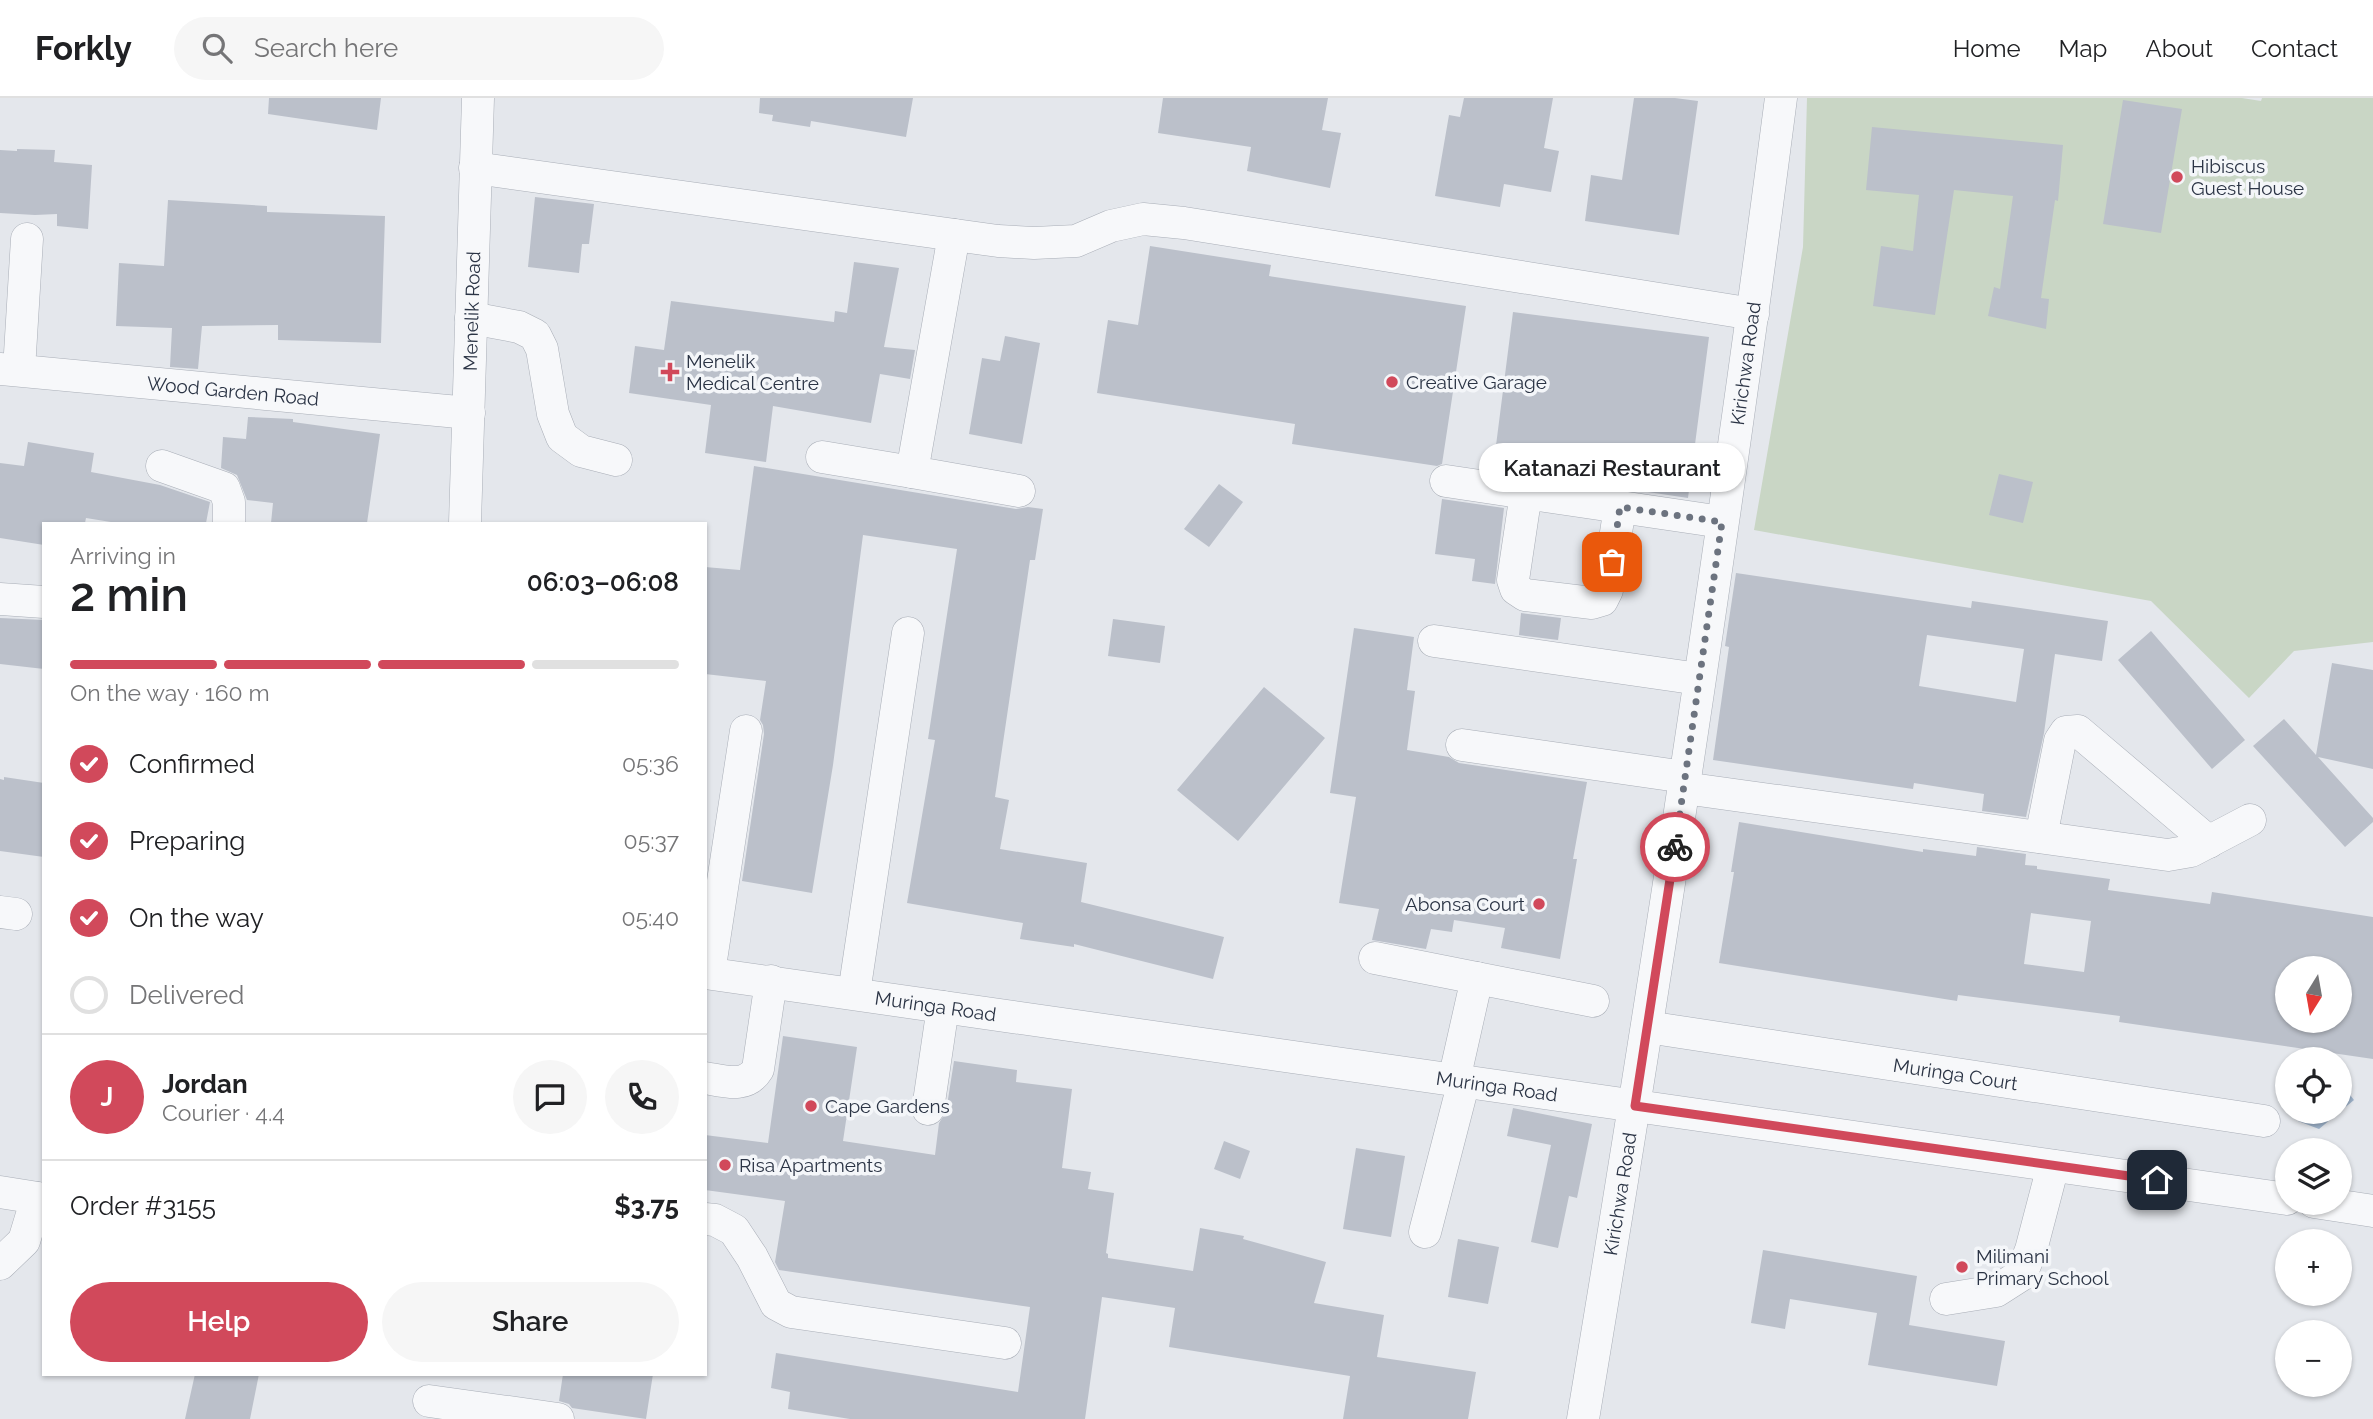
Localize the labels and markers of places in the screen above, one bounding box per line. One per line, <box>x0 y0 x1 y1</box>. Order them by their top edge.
place label: Hibiscus Guest House <box>2191 155 2304 199</box>
marker: Hibiscus Guest House <box>2169 169 2185 185</box>
place label: Menelik Medical Centre <box>686 350 819 394</box>
marker: Menelik Medical Centre <box>660 362 680 382</box>
place label: Creative Garage <box>1406 371 1547 393</box>
marker: Creative Garage <box>1384 374 1400 390</box>
callout: Katanazi Restaurant <box>1479 443 1745 492</box>
pin <box>1582 532 1642 592</box>
place label: Abonsa Court <box>1405 893 1526 915</box>
marker: Abonsa Court <box>1531 896 1547 912</box>
place label: Cape Gardens <box>825 1095 950 1117</box>
marker: Cape Gardens <box>803 1098 819 1114</box>
pin <box>2127 1150 2187 1210</box>
place label: Risa Apartments <box>739 1154 882 1176</box>
marker: Risa Apartments <box>717 1157 733 1173</box>
place label: Milimani Primary School <box>1976 1245 2109 1289</box>
marker: Milimani Primary School <box>1954 1259 1970 1275</box>

